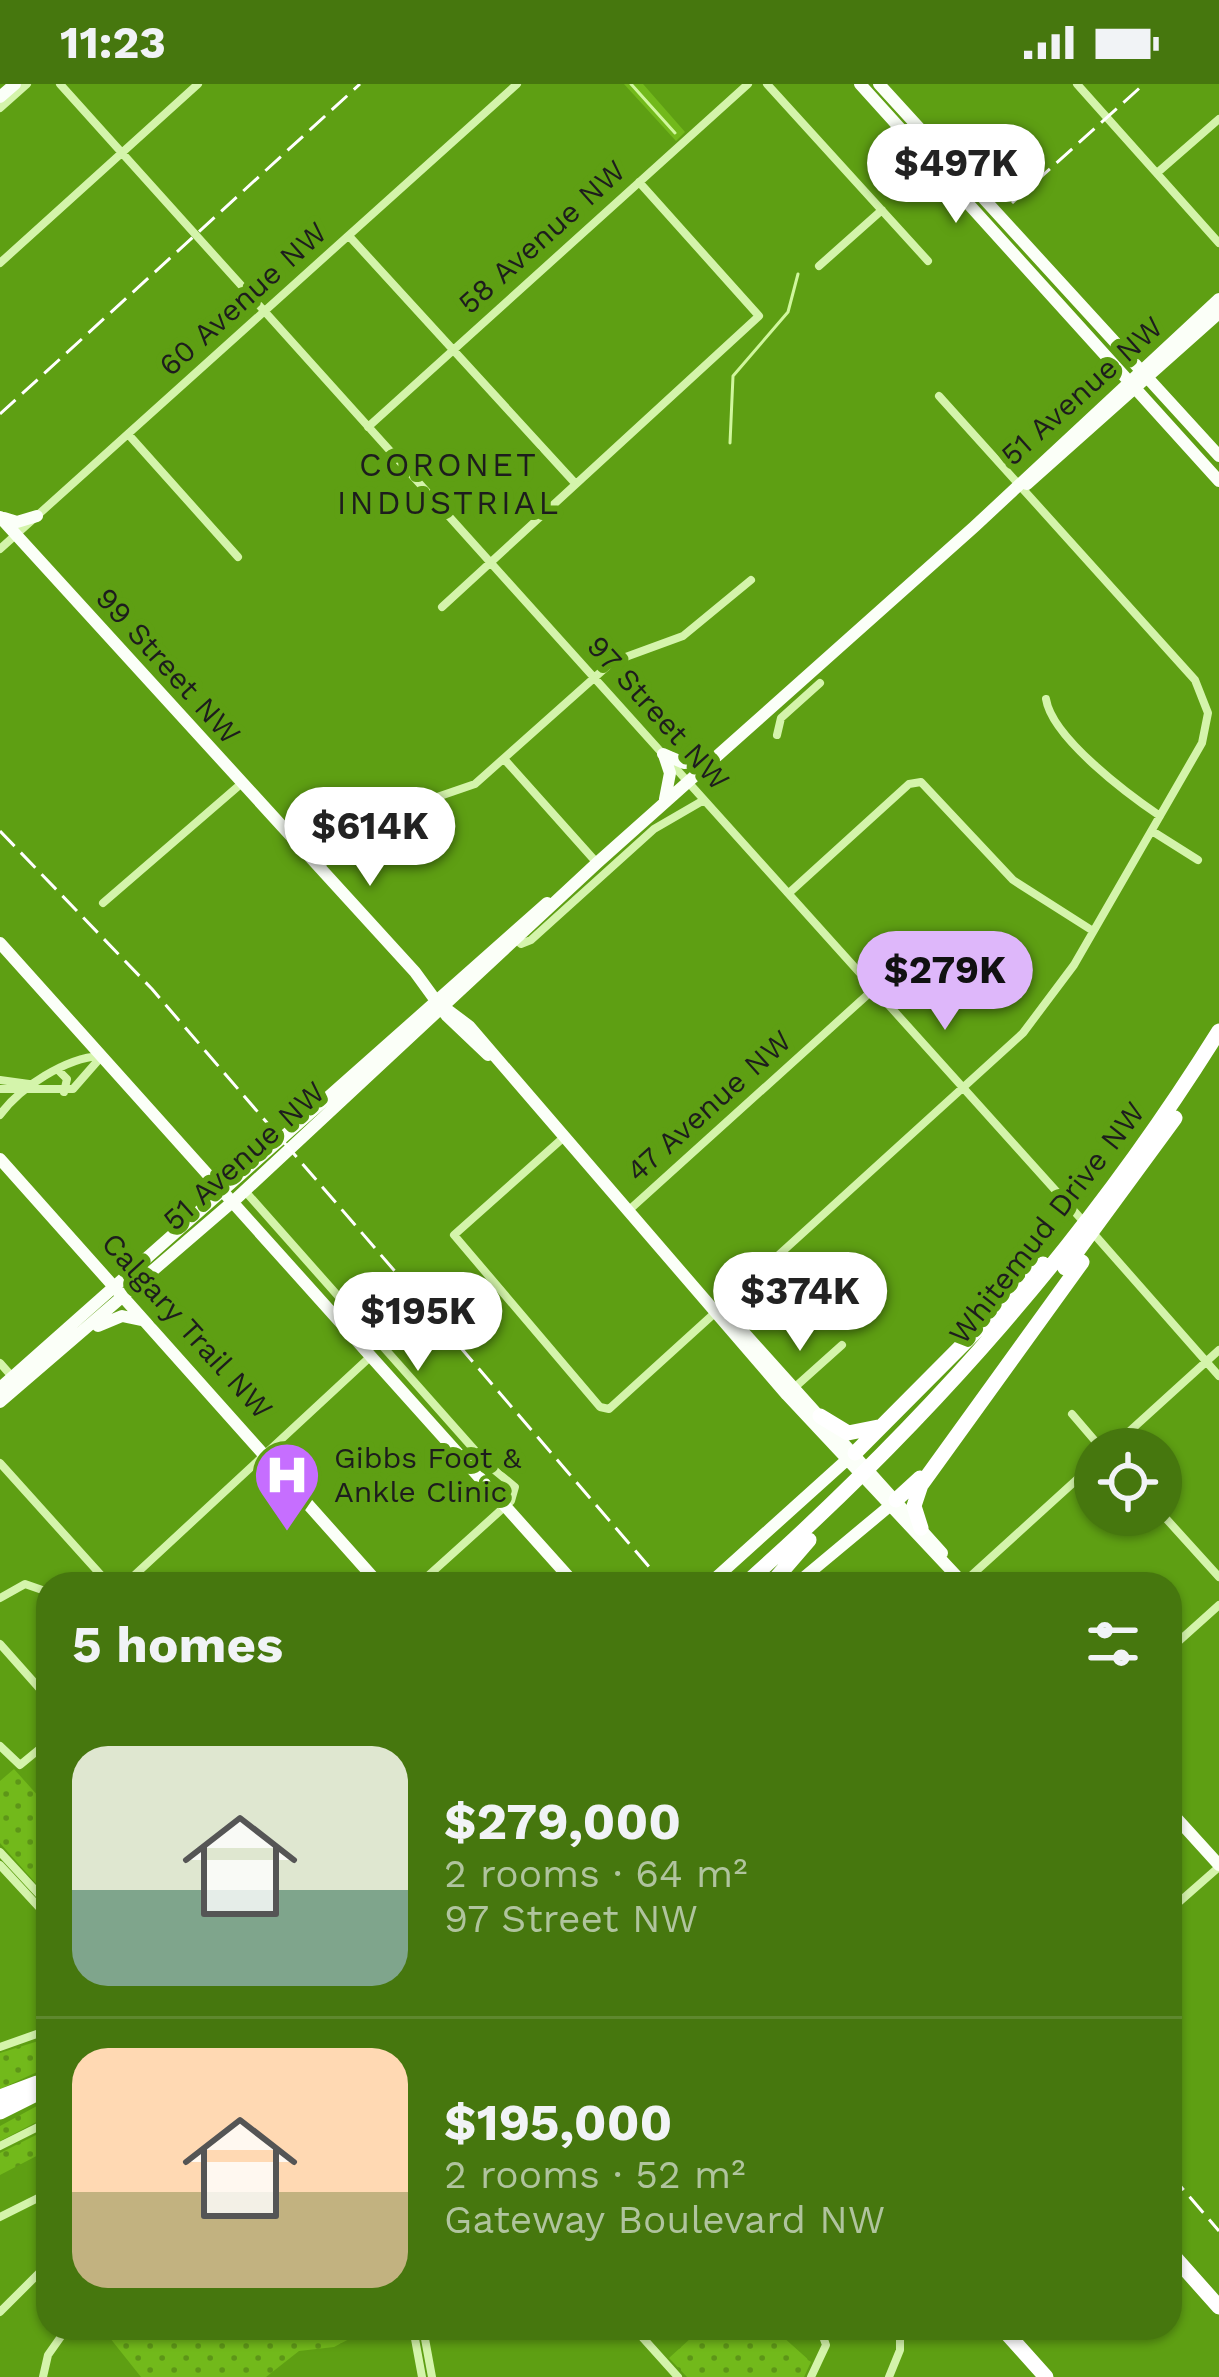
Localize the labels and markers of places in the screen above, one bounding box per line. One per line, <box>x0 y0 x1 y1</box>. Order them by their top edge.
pin: $497K <box>872 124 1040 226</box>
pin: $614K <box>286 787 454 889</box>
pin: $279K <box>861 931 1029 1033</box>
pin: $374K <box>716 1252 884 1354</box>
pin: $195K <box>334 1272 502 1374</box>
hospital icon: Gibbs Foot & Ankle Clinic <box>252 1440 322 1534</box>
place label: Gibbs Foot & Ankle Clinic <box>334 1440 522 1509</box>

